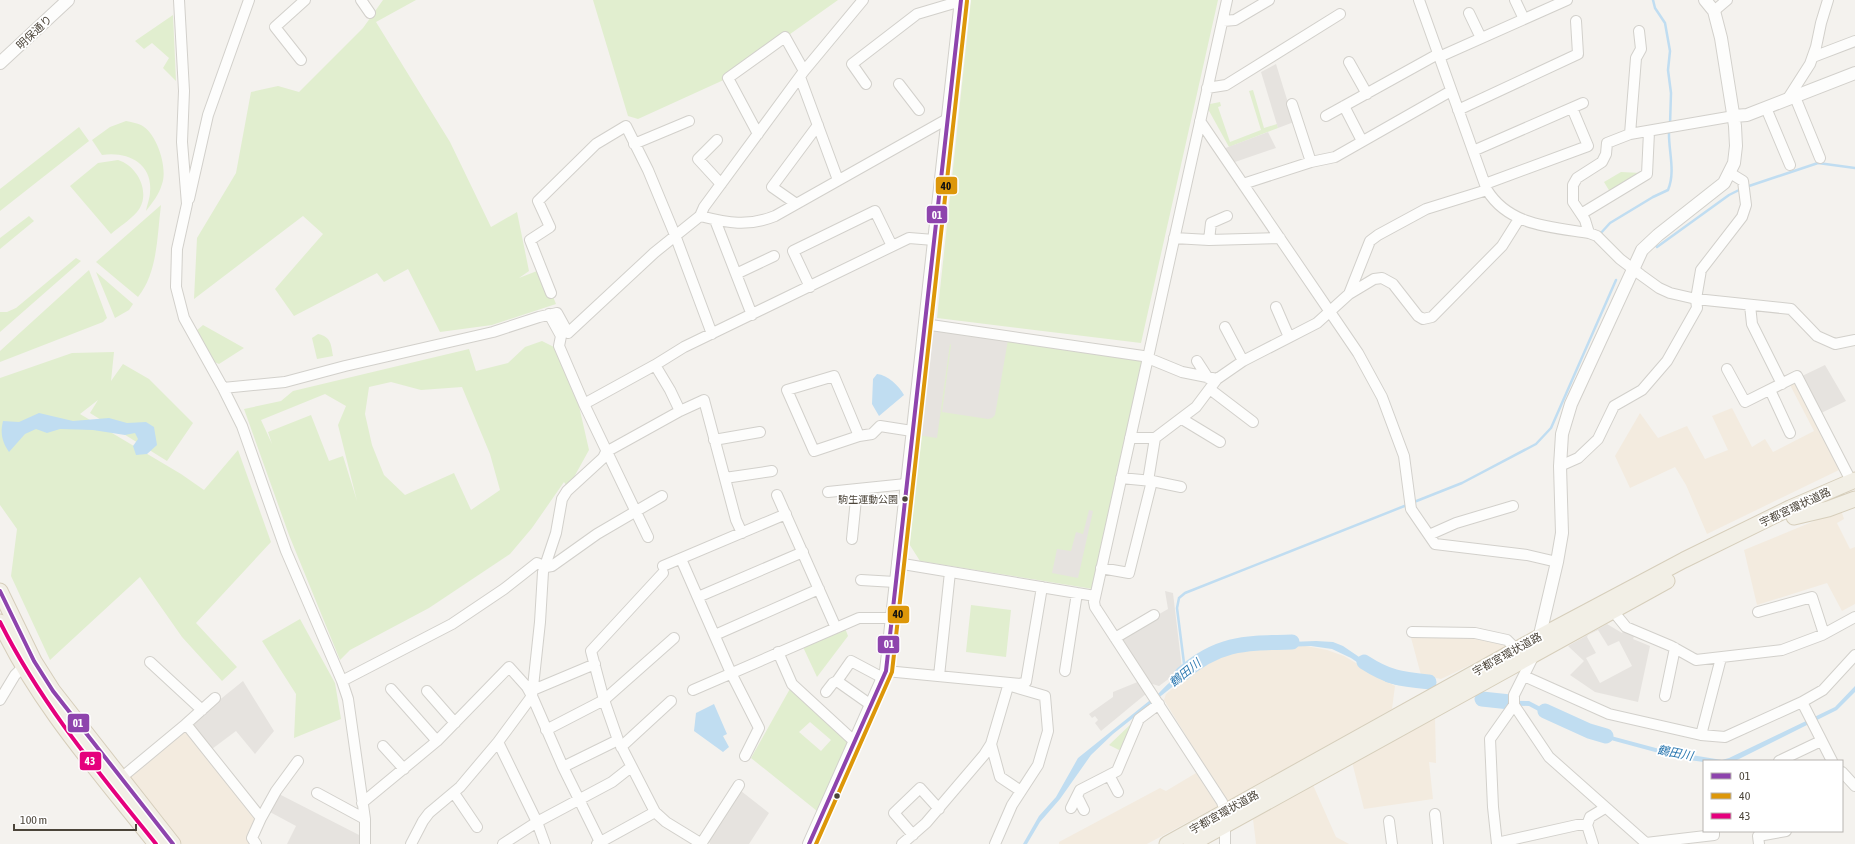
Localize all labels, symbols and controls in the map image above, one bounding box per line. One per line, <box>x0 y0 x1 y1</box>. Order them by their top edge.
street label: 明保通り <box>14 13 54 51</box>
line badge: 40 <box>935 176 958 195</box>
text: 40 <box>940 180 951 192</box>
line badge: 01 <box>926 205 948 224</box>
text: 01 <box>932 209 942 221</box>
street label: 宇都宮環状道路 <box>1758 485 1832 529</box>
place label: 駒生運動公園 <box>838 494 898 505</box>
marker: 駒生運動公園 <box>900 494 910 504</box>
line badge: 40 <box>887 605 910 624</box>
text: 40 <box>892 608 903 620</box>
street label: 宇都宮環状道路 <box>1470 630 1544 678</box>
line badge: 01 <box>877 635 900 654</box>
text: 01 <box>884 638 894 650</box>
water label: 鶴田川 <box>1167 655 1205 690</box>
line badge: 01 <box>67 713 90 733</box>
text: 01 <box>73 717 83 729</box>
water label: 鶴田川 <box>1656 743 1696 764</box>
line badge: 43 <box>79 751 102 771</box>
text: 43 <box>84 755 95 767</box>
legend <box>1703 760 1843 832</box>
text: 01 <box>1739 769 1751 783</box>
street label: 宇都宮環状道路 <box>1187 788 1261 836</box>
text: 40 <box>1739 789 1751 803</box>
unlabelled marker <box>832 791 842 801</box>
scale bar <box>14 806 136 832</box>
text: 43 <box>1739 809 1750 823</box>
text: 100 m <box>20 813 47 827</box>

